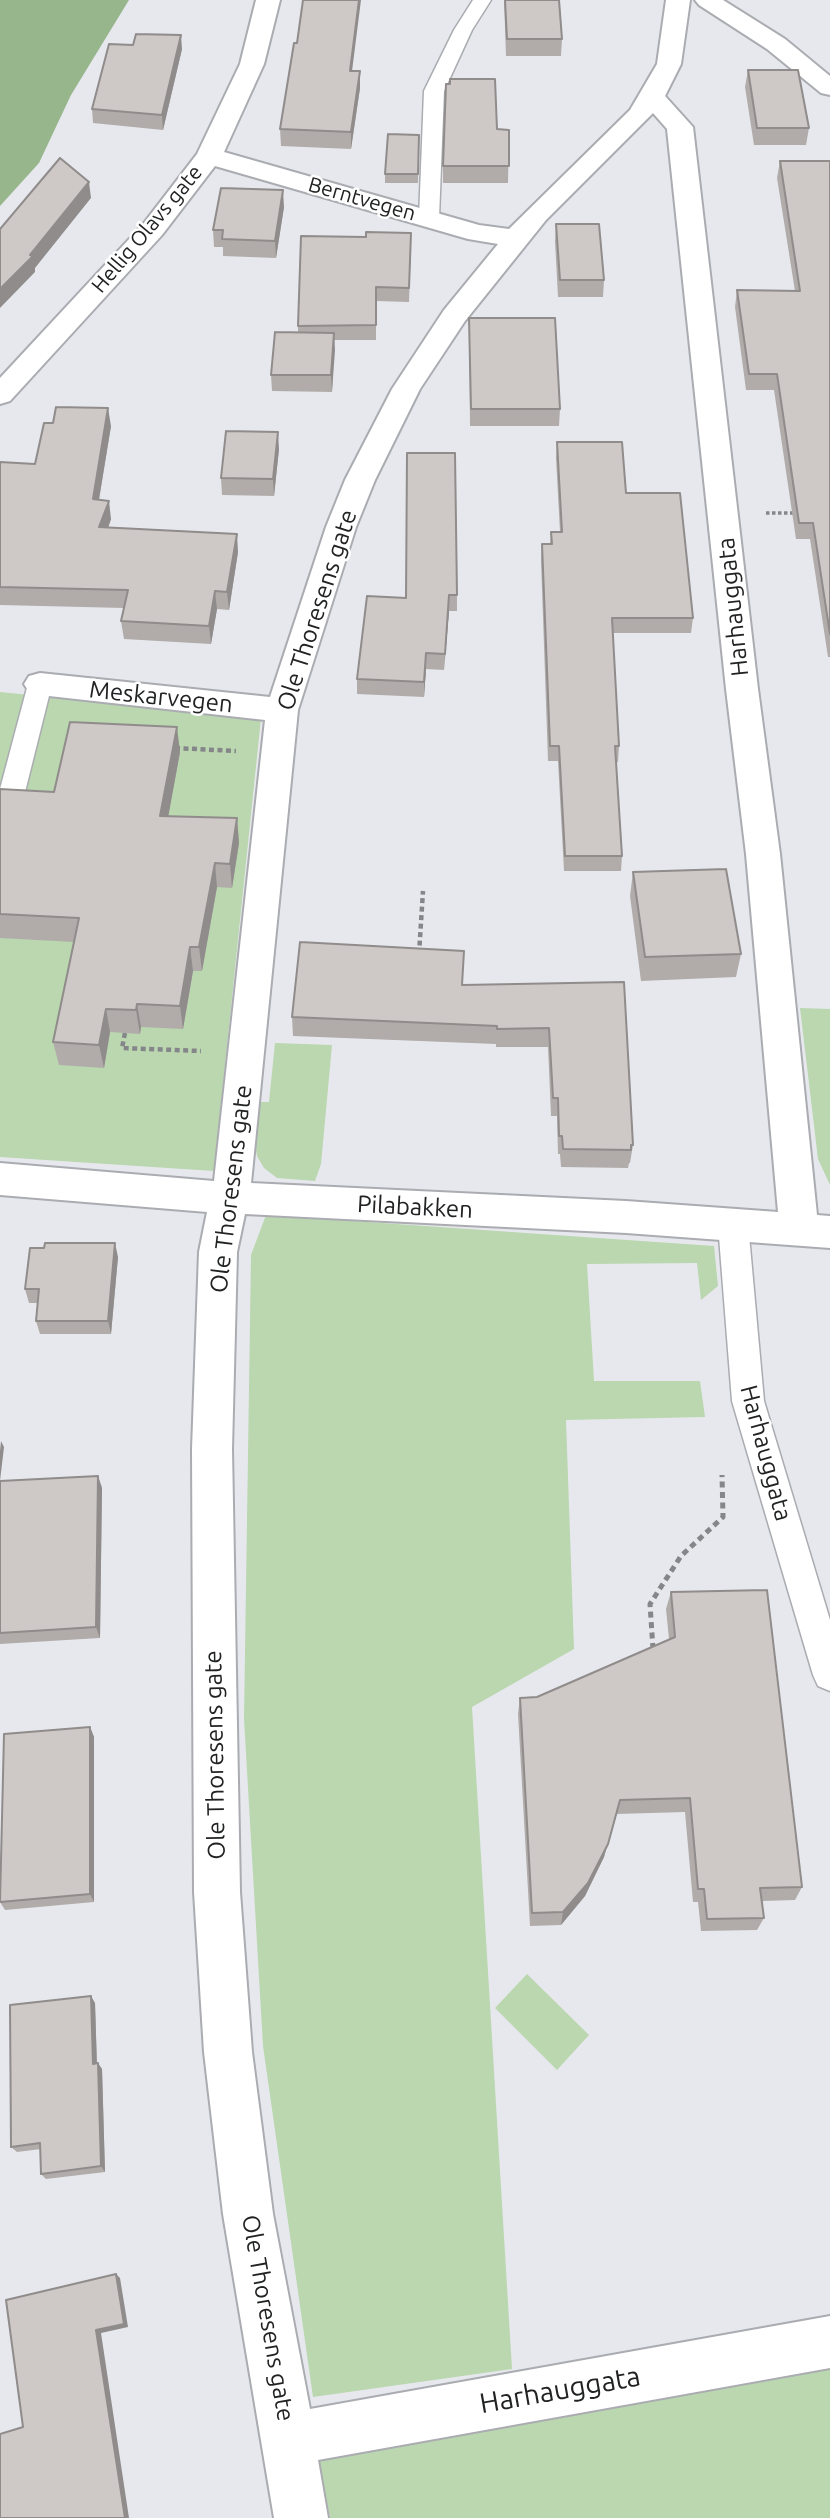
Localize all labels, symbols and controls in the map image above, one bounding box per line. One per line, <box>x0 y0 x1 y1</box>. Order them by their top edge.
street label: Hellig Olavs gate <box>86 160 208 298</box>
street label: Berntvegen <box>305 172 419 226</box>
street label: Ole Thoresens gate <box>271 506 363 714</box>
street label: Harhauggata <box>711 536 755 678</box>
street label: Meskarvegen <box>88 675 234 719</box>
street label: Ole Thoresens gate <box>204 1083 258 1295</box>
street label: Pilabakken <box>356 1190 474 1224</box>
street label: Harhauggata <box>734 1382 798 1524</box>
street label: Ole Thoresens gate <box>199 1650 231 1860</box>
street label: Ole Thoresens gate <box>236 2213 300 2423</box>
street label: Harhauggata <box>477 2359 643 2421</box>

